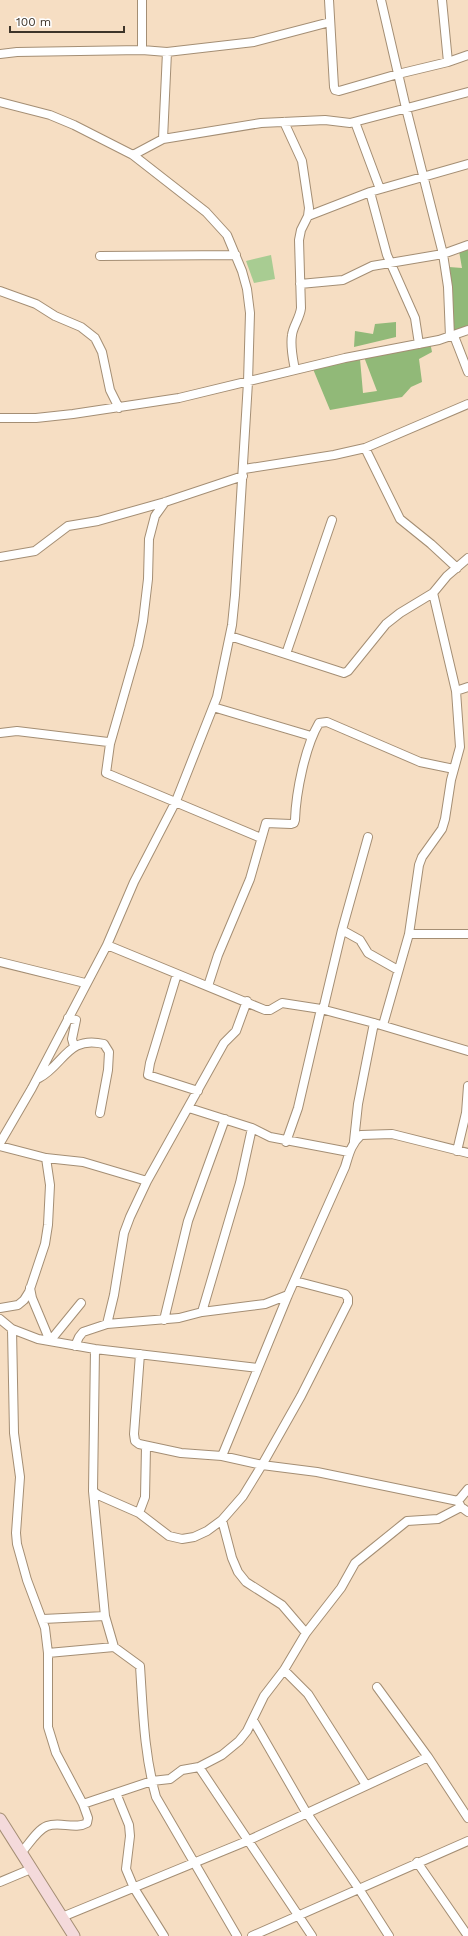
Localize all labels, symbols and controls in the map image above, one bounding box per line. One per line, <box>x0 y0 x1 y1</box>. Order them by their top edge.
scale bar <box>10 8 124 34</box>
text: 100 m <box>16 15 51 29</box>

